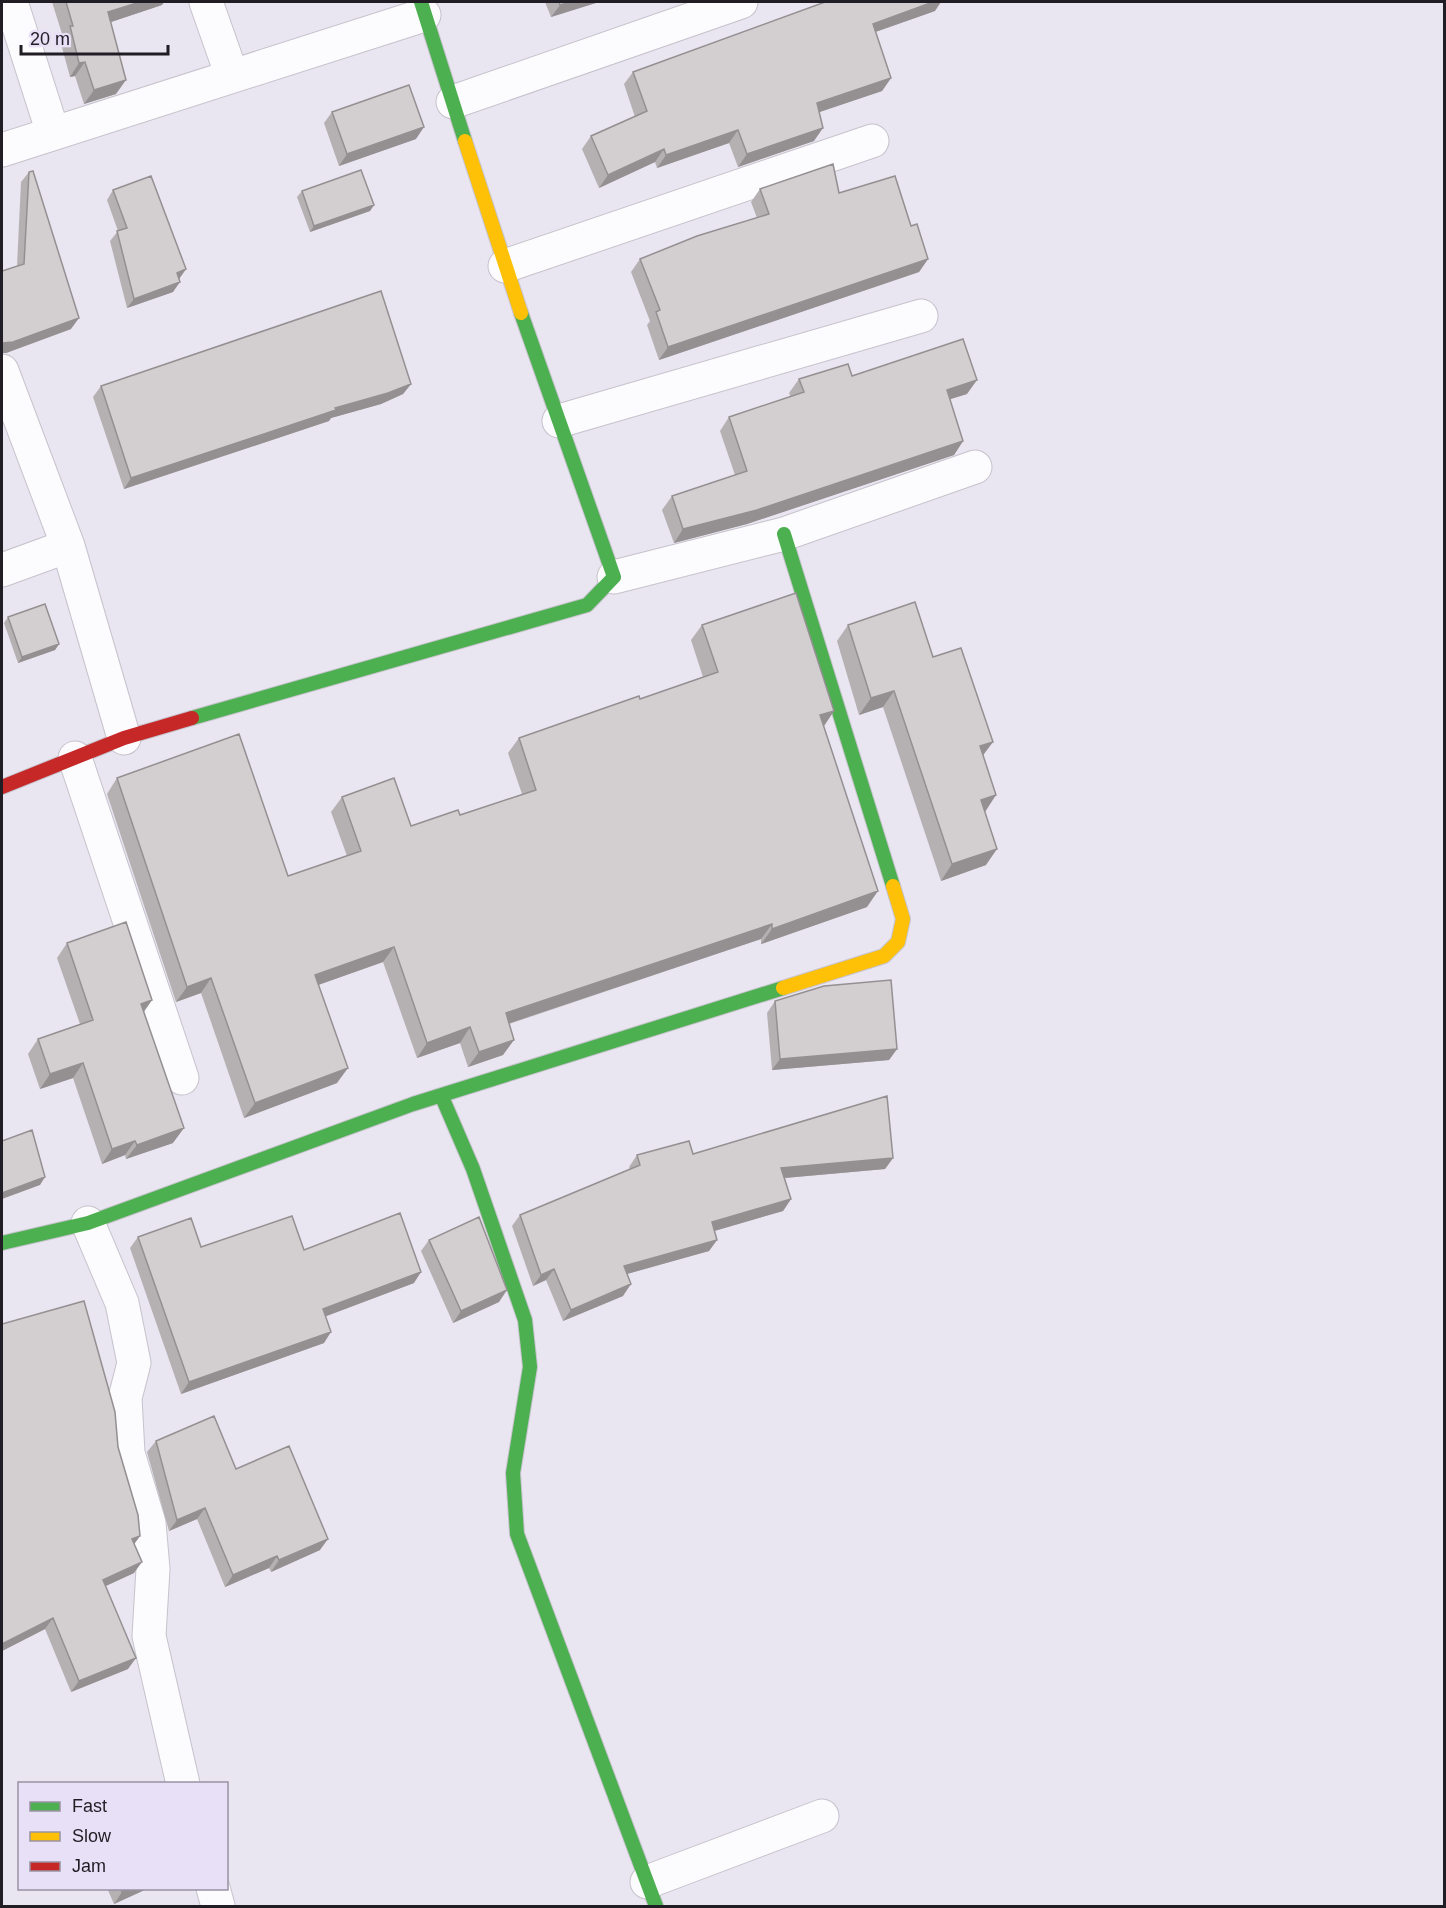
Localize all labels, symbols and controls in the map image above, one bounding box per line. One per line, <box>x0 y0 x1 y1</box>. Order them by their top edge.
scale bar <box>21 18 168 56</box>
text: 20 m <box>30 29 70 49</box>
legend <box>18 1782 228 1890</box>
text: Fast <box>72 1796 107 1816</box>
text: Slow <box>72 1826 112 1846</box>
text: Jam <box>72 1856 106 1876</box>

